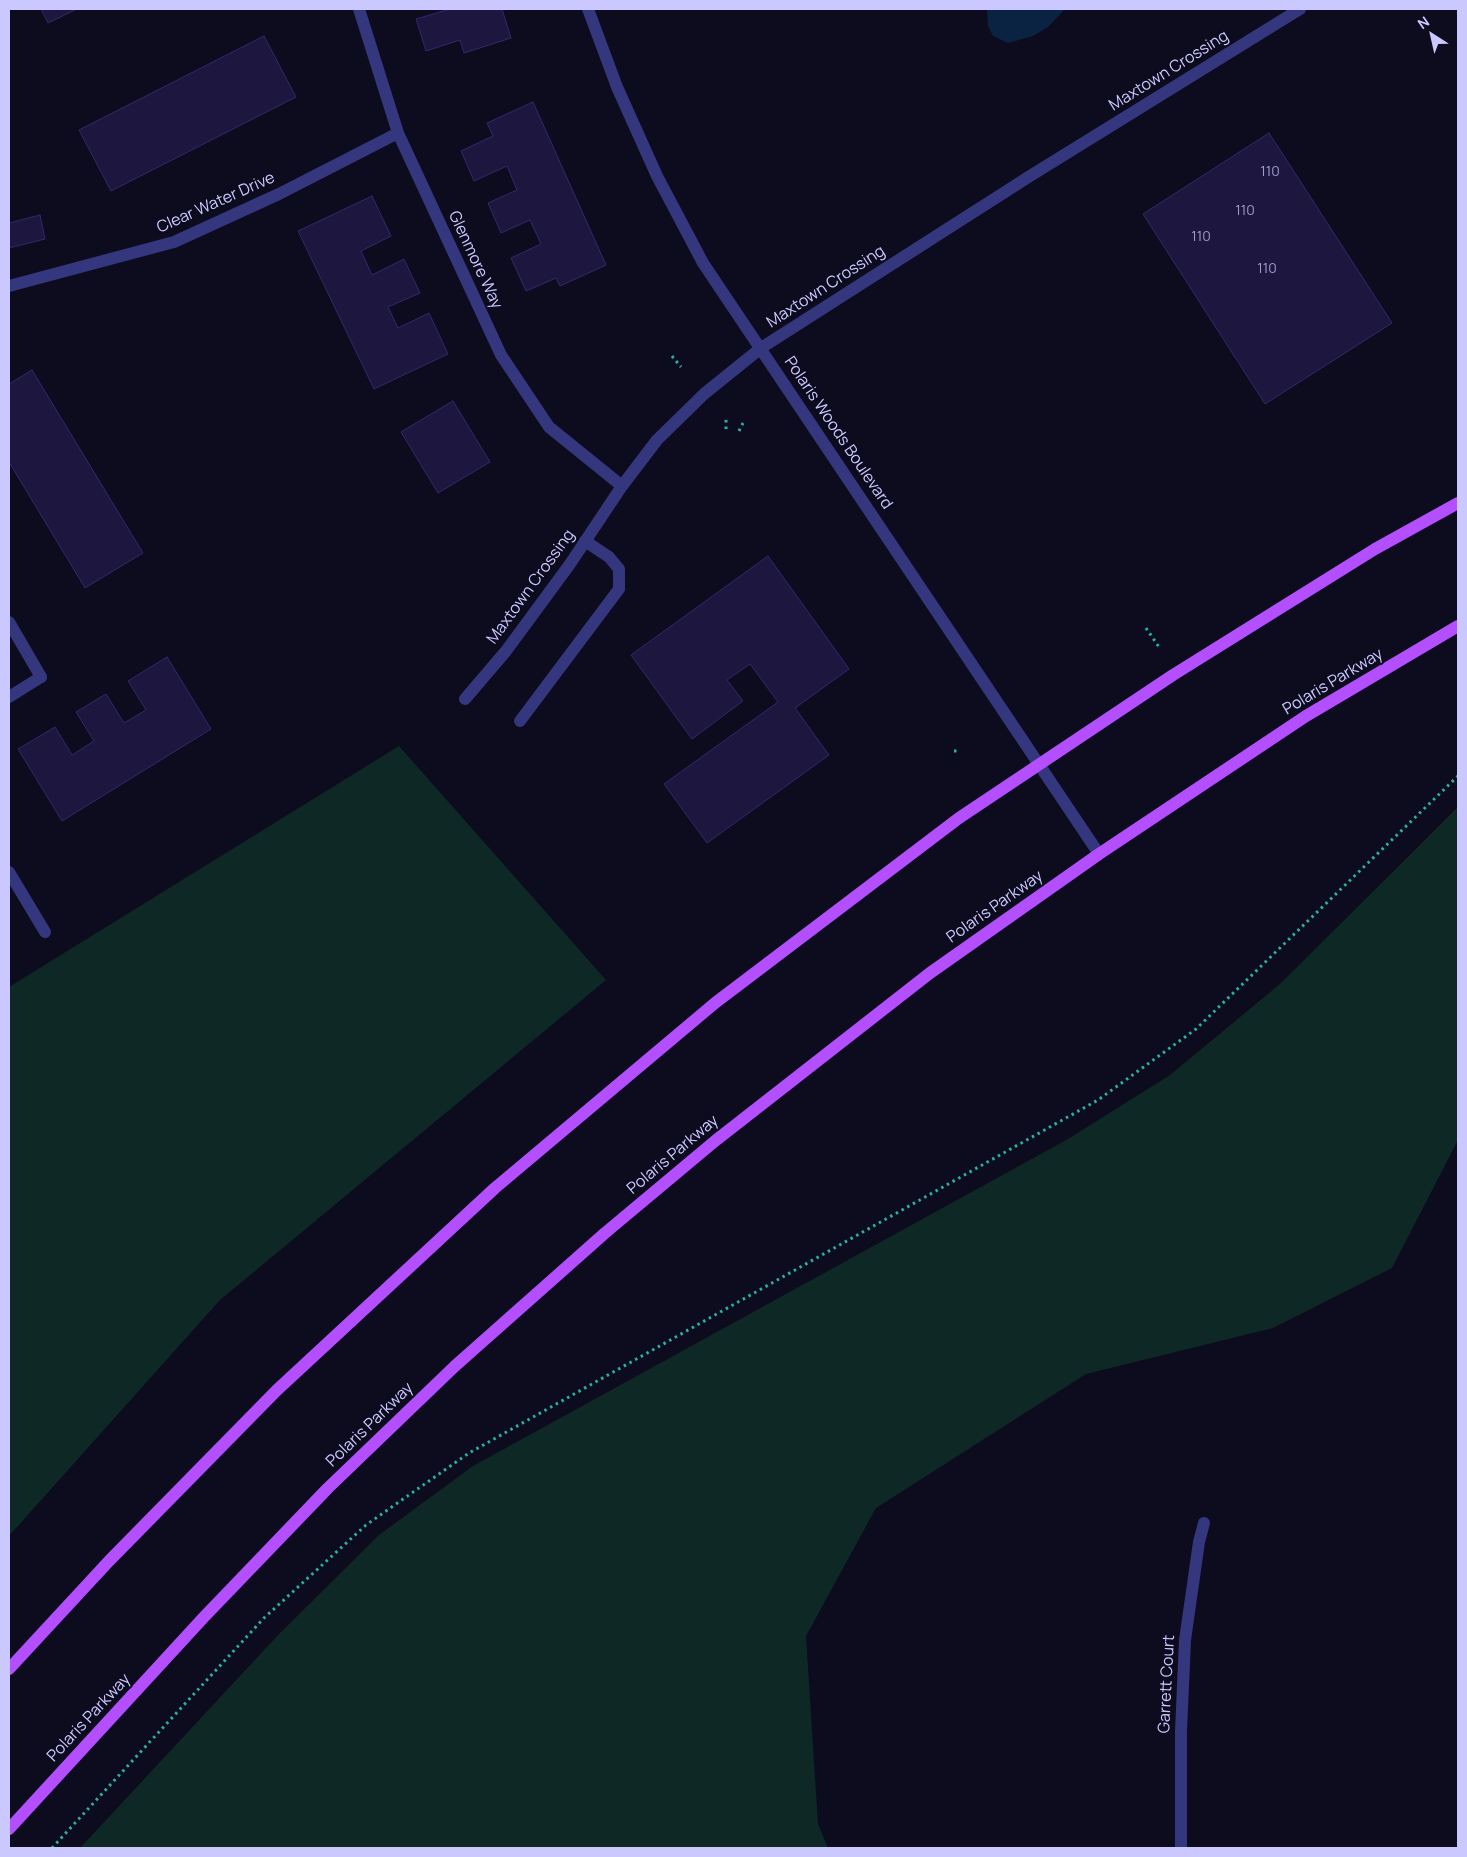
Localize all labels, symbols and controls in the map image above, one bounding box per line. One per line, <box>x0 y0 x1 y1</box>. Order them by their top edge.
north arrow <box>1407 10 1457 60</box>
text: N <box>1414 12 1433 33</box>
street label: Maxtown Crossing <box>1106 27 1232 115</box>
house number: 110 <box>1260 164 1280 180</box>
street label: Clear Water Drive <box>154 168 278 238</box>
house number: 110 <box>1235 203 1255 219</box>
street label: Glenmore Way <box>444 208 506 312</box>
house number: 110 <box>1191 229 1211 245</box>
street label: Maxtown Crossing <box>763 242 889 332</box>
house number: 110 <box>1257 261 1277 277</box>
street label: Polaris Woods Boulevard <box>780 353 896 513</box>
street label: Maxtown Crossing <box>483 526 579 648</box>
street label: Polaris Parkway <box>1279 645 1387 719</box>
street label: Polaris Parkway <box>943 867 1047 947</box>
street label: Polaris Parkway <box>623 1111 723 1199</box>
street label: Polaris Parkway <box>323 1379 417 1471</box>
street label: Garrett Court <box>1155 1634 1179 1734</box>
street label: Polaris Parkway <box>43 1670 135 1766</box>

